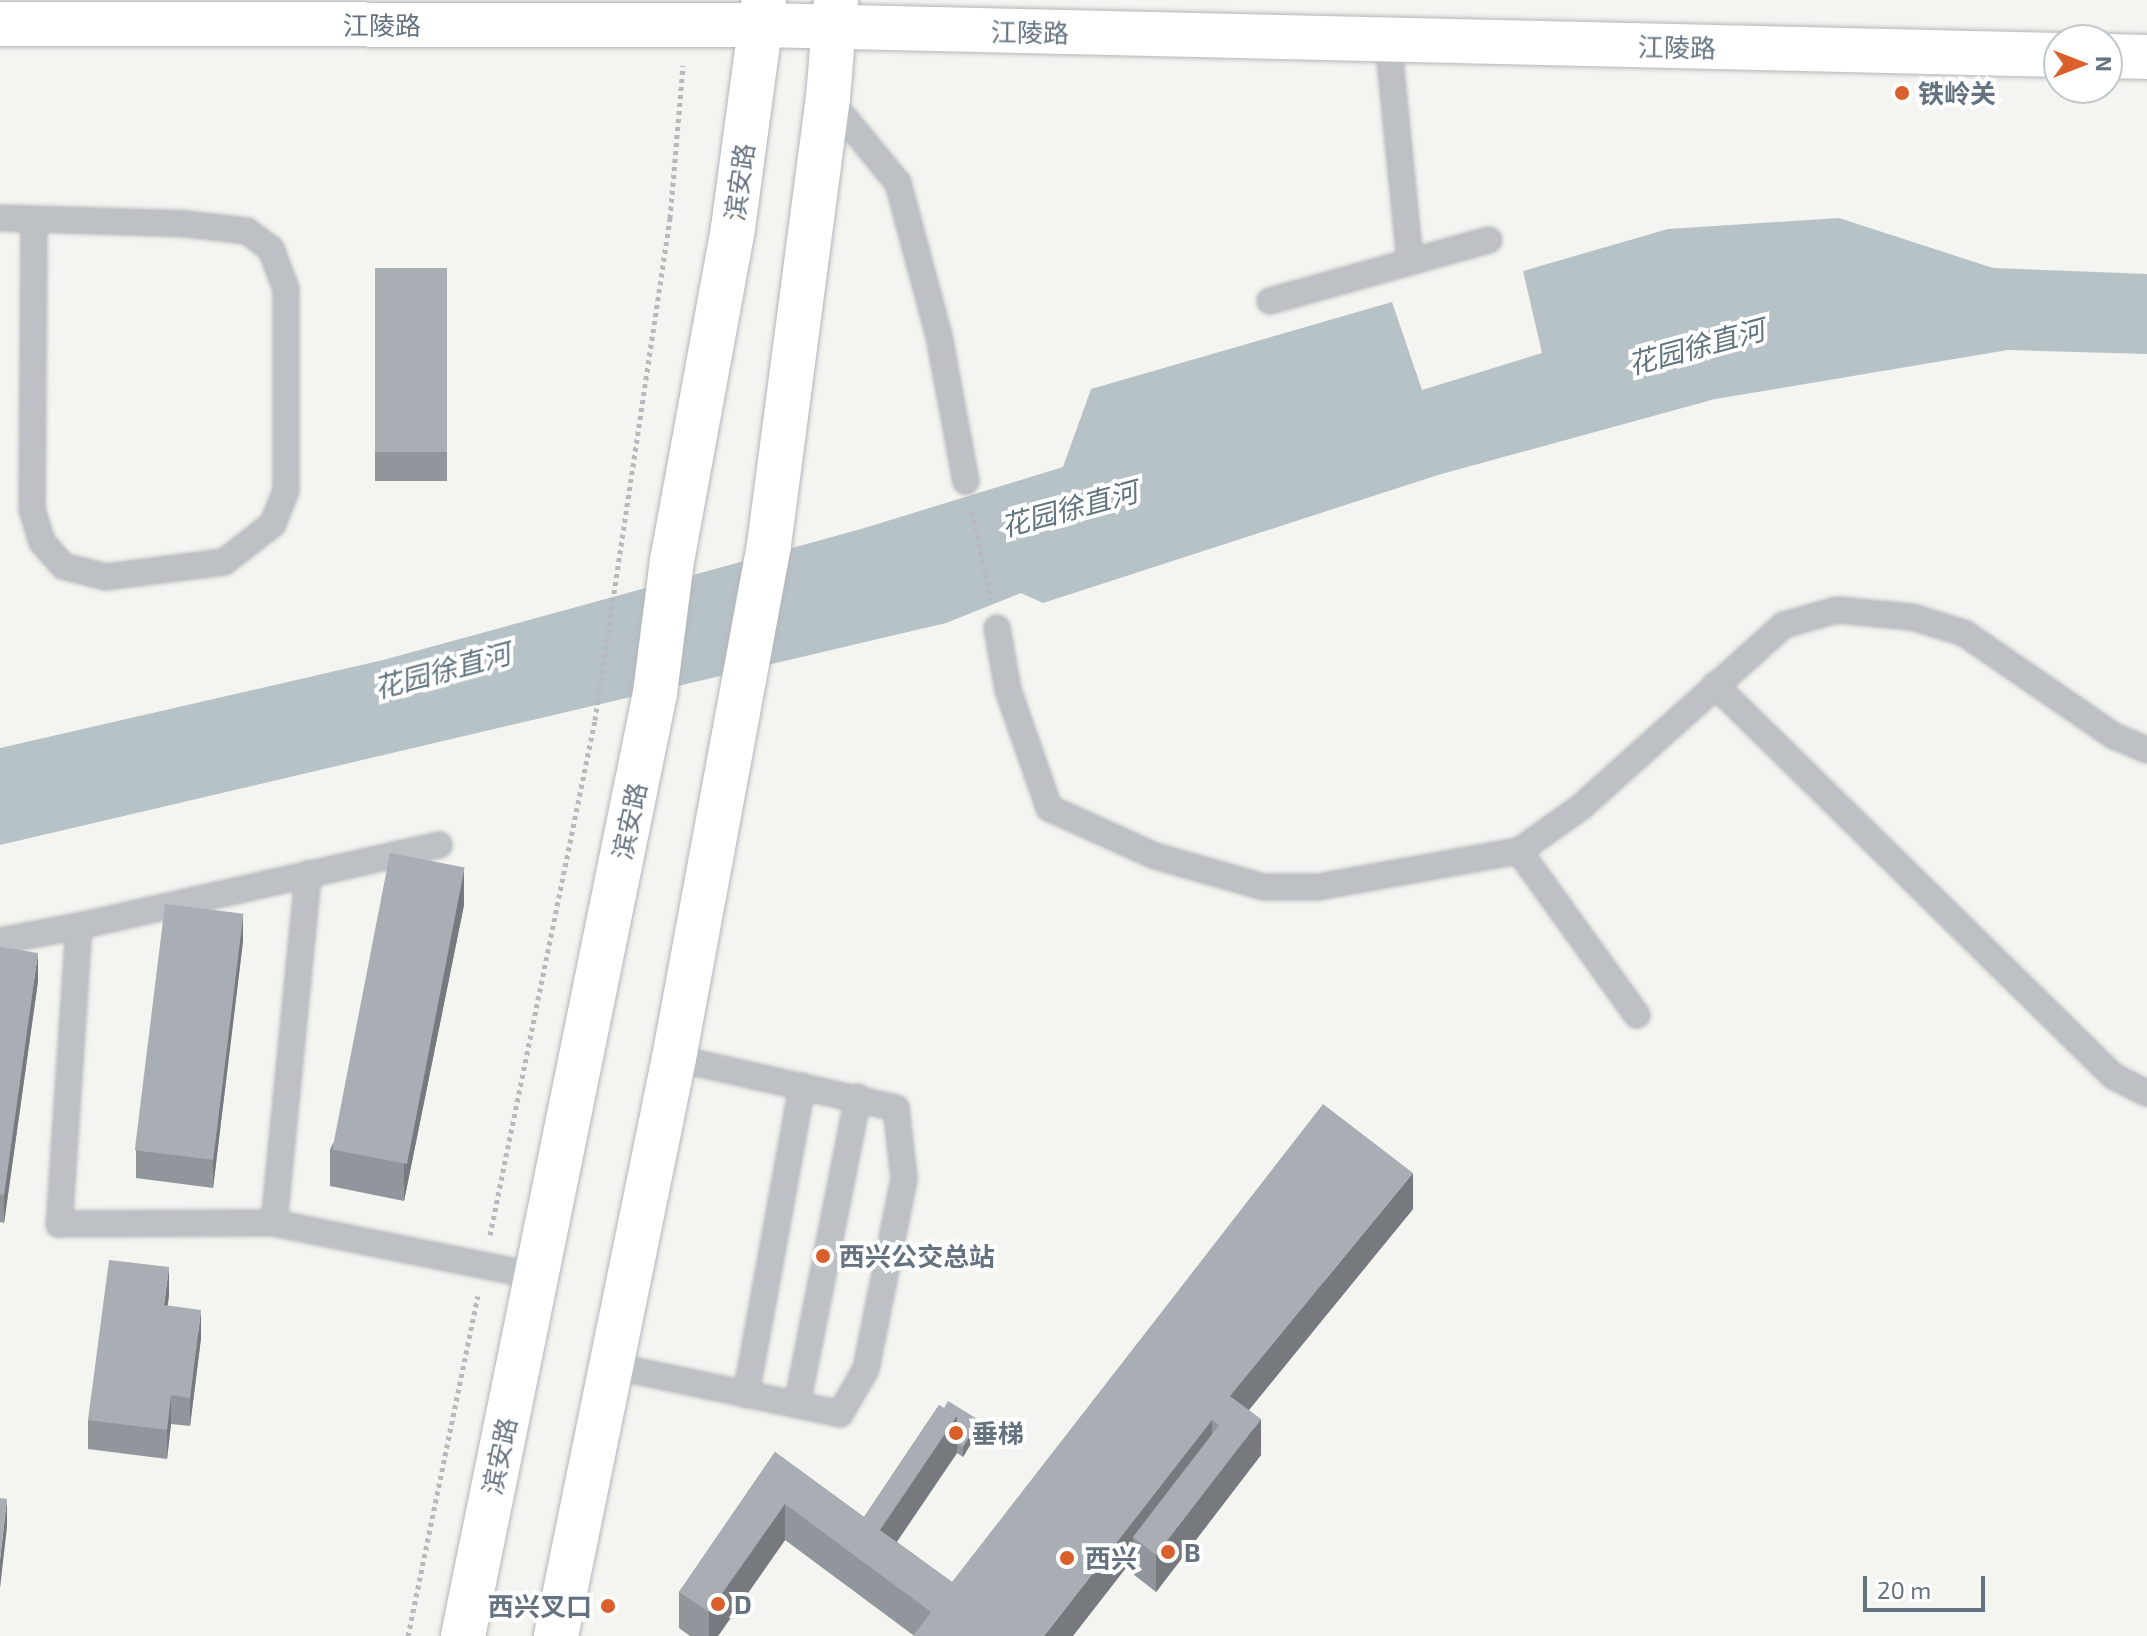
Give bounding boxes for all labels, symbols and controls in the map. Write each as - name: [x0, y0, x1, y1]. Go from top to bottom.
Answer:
- street label: 江陵路: [343, 9, 421, 41]
- street label: 江陵路: [991, 16, 1069, 48]
- north arrow: [2043, 24, 2123, 104]
- street label: 江陵路: [1638, 31, 1716, 63]
- text: N: [2092, 56, 2118, 72]
- place label: 铁岭关: [1918, 77, 1996, 109]
- marker: 铁岭关: [1893, 84, 1911, 102]
- street label: 滨安路: [718, 141, 760, 223]
- water label: 花园徐直河: [1624, 312, 1768, 380]
- water label: 花园徐直河: [997, 474, 1141, 542]
- water label: 花园徐直河: [370, 636, 514, 704]
- street label: 滨安路: [606, 780, 652, 862]
- place label: 西兴公交总站: [839, 1240, 995, 1272]
- marker: 西兴公交总站: [814, 1247, 832, 1265]
- street label: 滨安路: [476, 1415, 522, 1497]
- place label: 垂梯: [972, 1417, 1024, 1449]
- marker: 垂梯: [947, 1424, 965, 1442]
- place label: B: [1184, 1536, 1201, 1568]
- place label: 西兴: [1085, 1542, 1137, 1574]
- marker: B: [1159, 1543, 1177, 1561]
- marker: 西兴: [1056, 1547, 1078, 1569]
- scale bar: [1867, 1560, 1989, 1610]
- text: 20 m: [1877, 1575, 1931, 1604]
- place label: D: [734, 1588, 752, 1620]
- place label: 西兴叉口: [488, 1590, 592, 1622]
- marker: D: [709, 1595, 727, 1613]
- marker: 西兴叉口: [599, 1597, 617, 1615]

